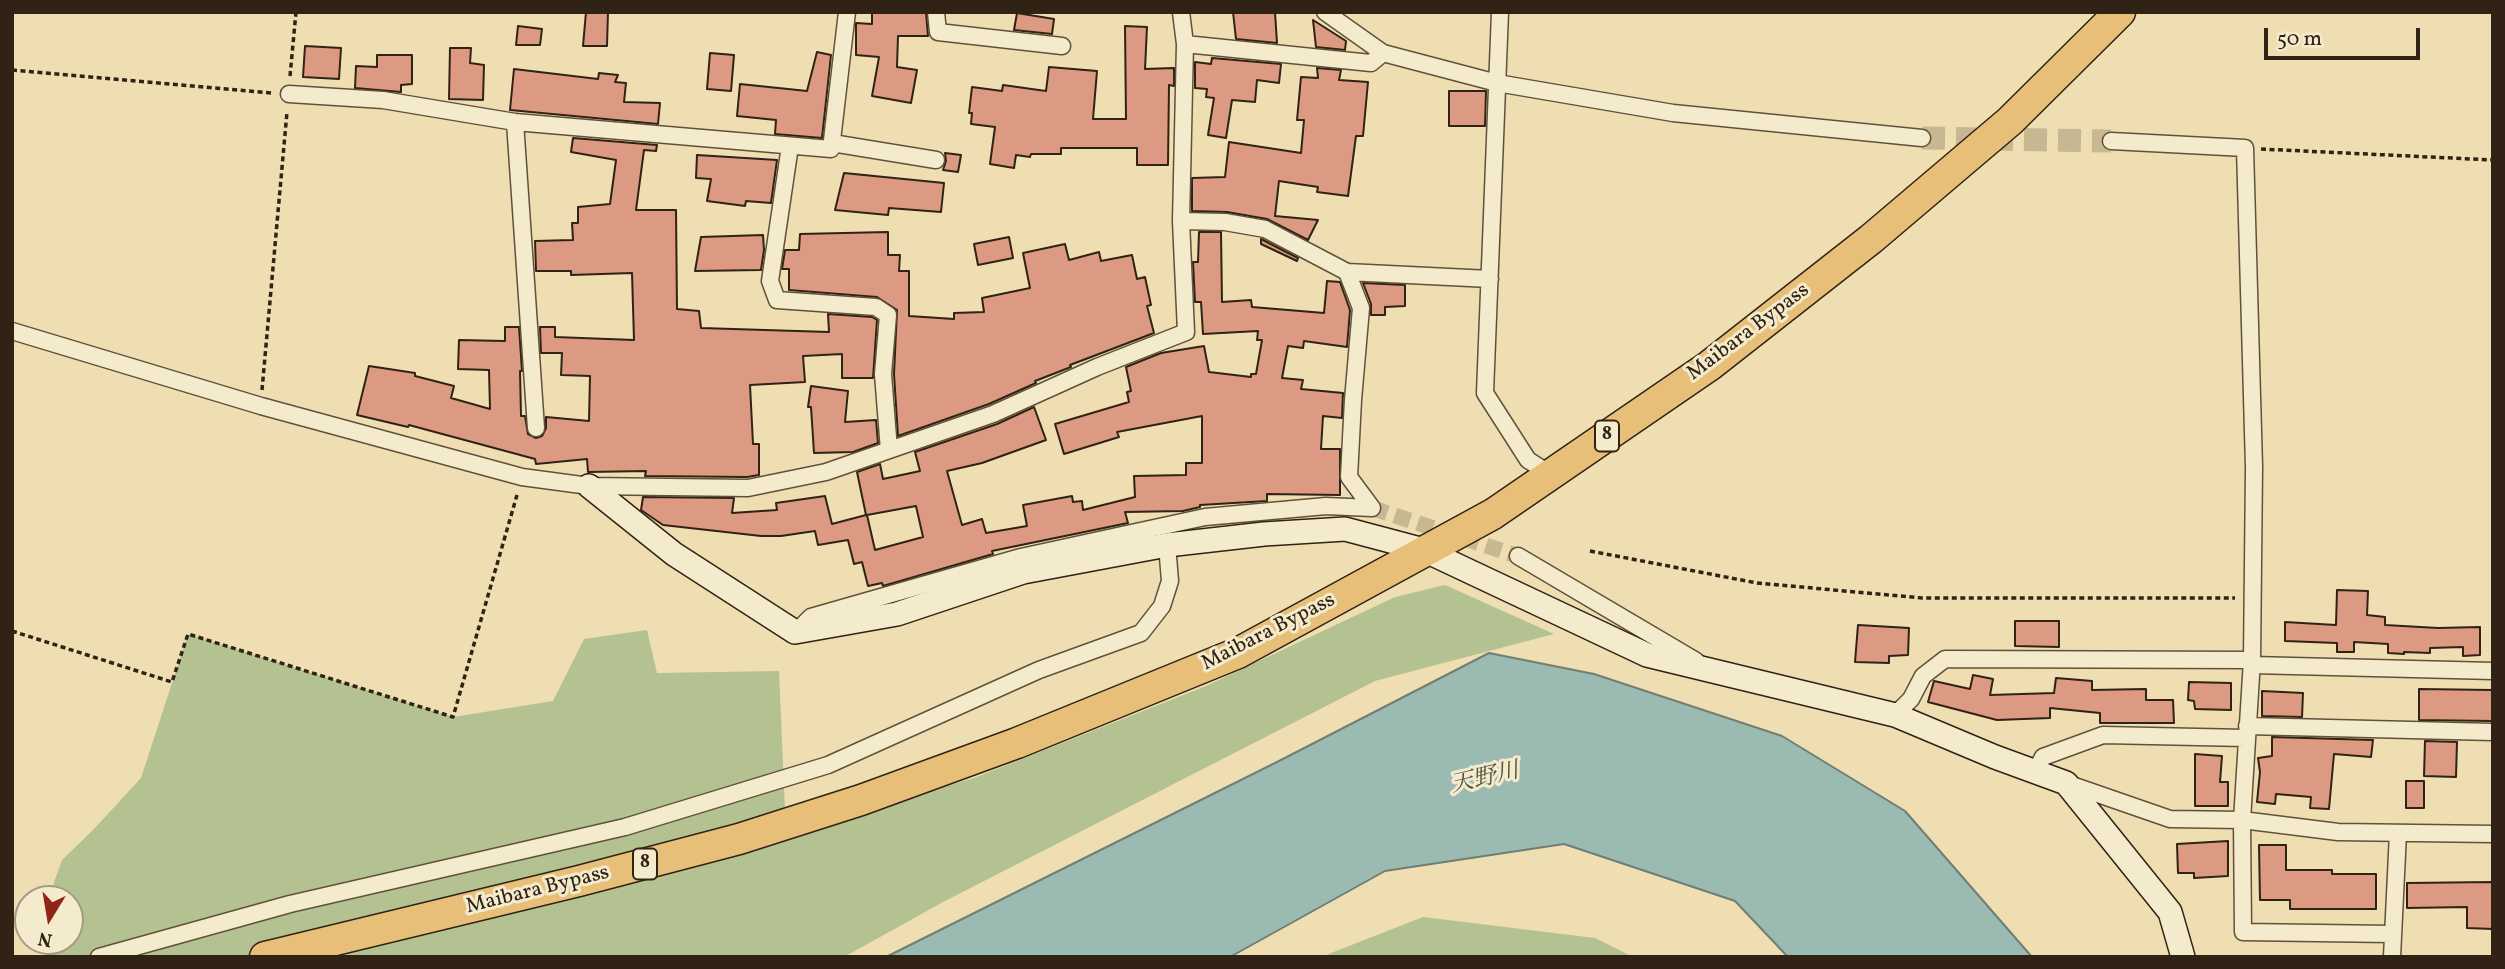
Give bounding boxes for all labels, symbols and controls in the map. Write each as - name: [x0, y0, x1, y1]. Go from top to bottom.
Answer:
- scale bar: [2267, 14, 2423, 58]
- text: 50 m: [2277, 25, 2322, 54]
- street label: Maibara Bypass: [1683, 279, 1815, 387]
- road number: 8: [1595, 420, 1619, 452]
- street label: Maibara Bypass: [1198, 588, 1340, 678]
- water label: 天野川: [1448, 759, 1522, 801]
- road number: 8: [633, 848, 657, 880]
- street label: Maibara Bypass: [464, 861, 612, 921]
- north arrow: [14, 885, 84, 955]
- text: N: [36, 925, 55, 953]

